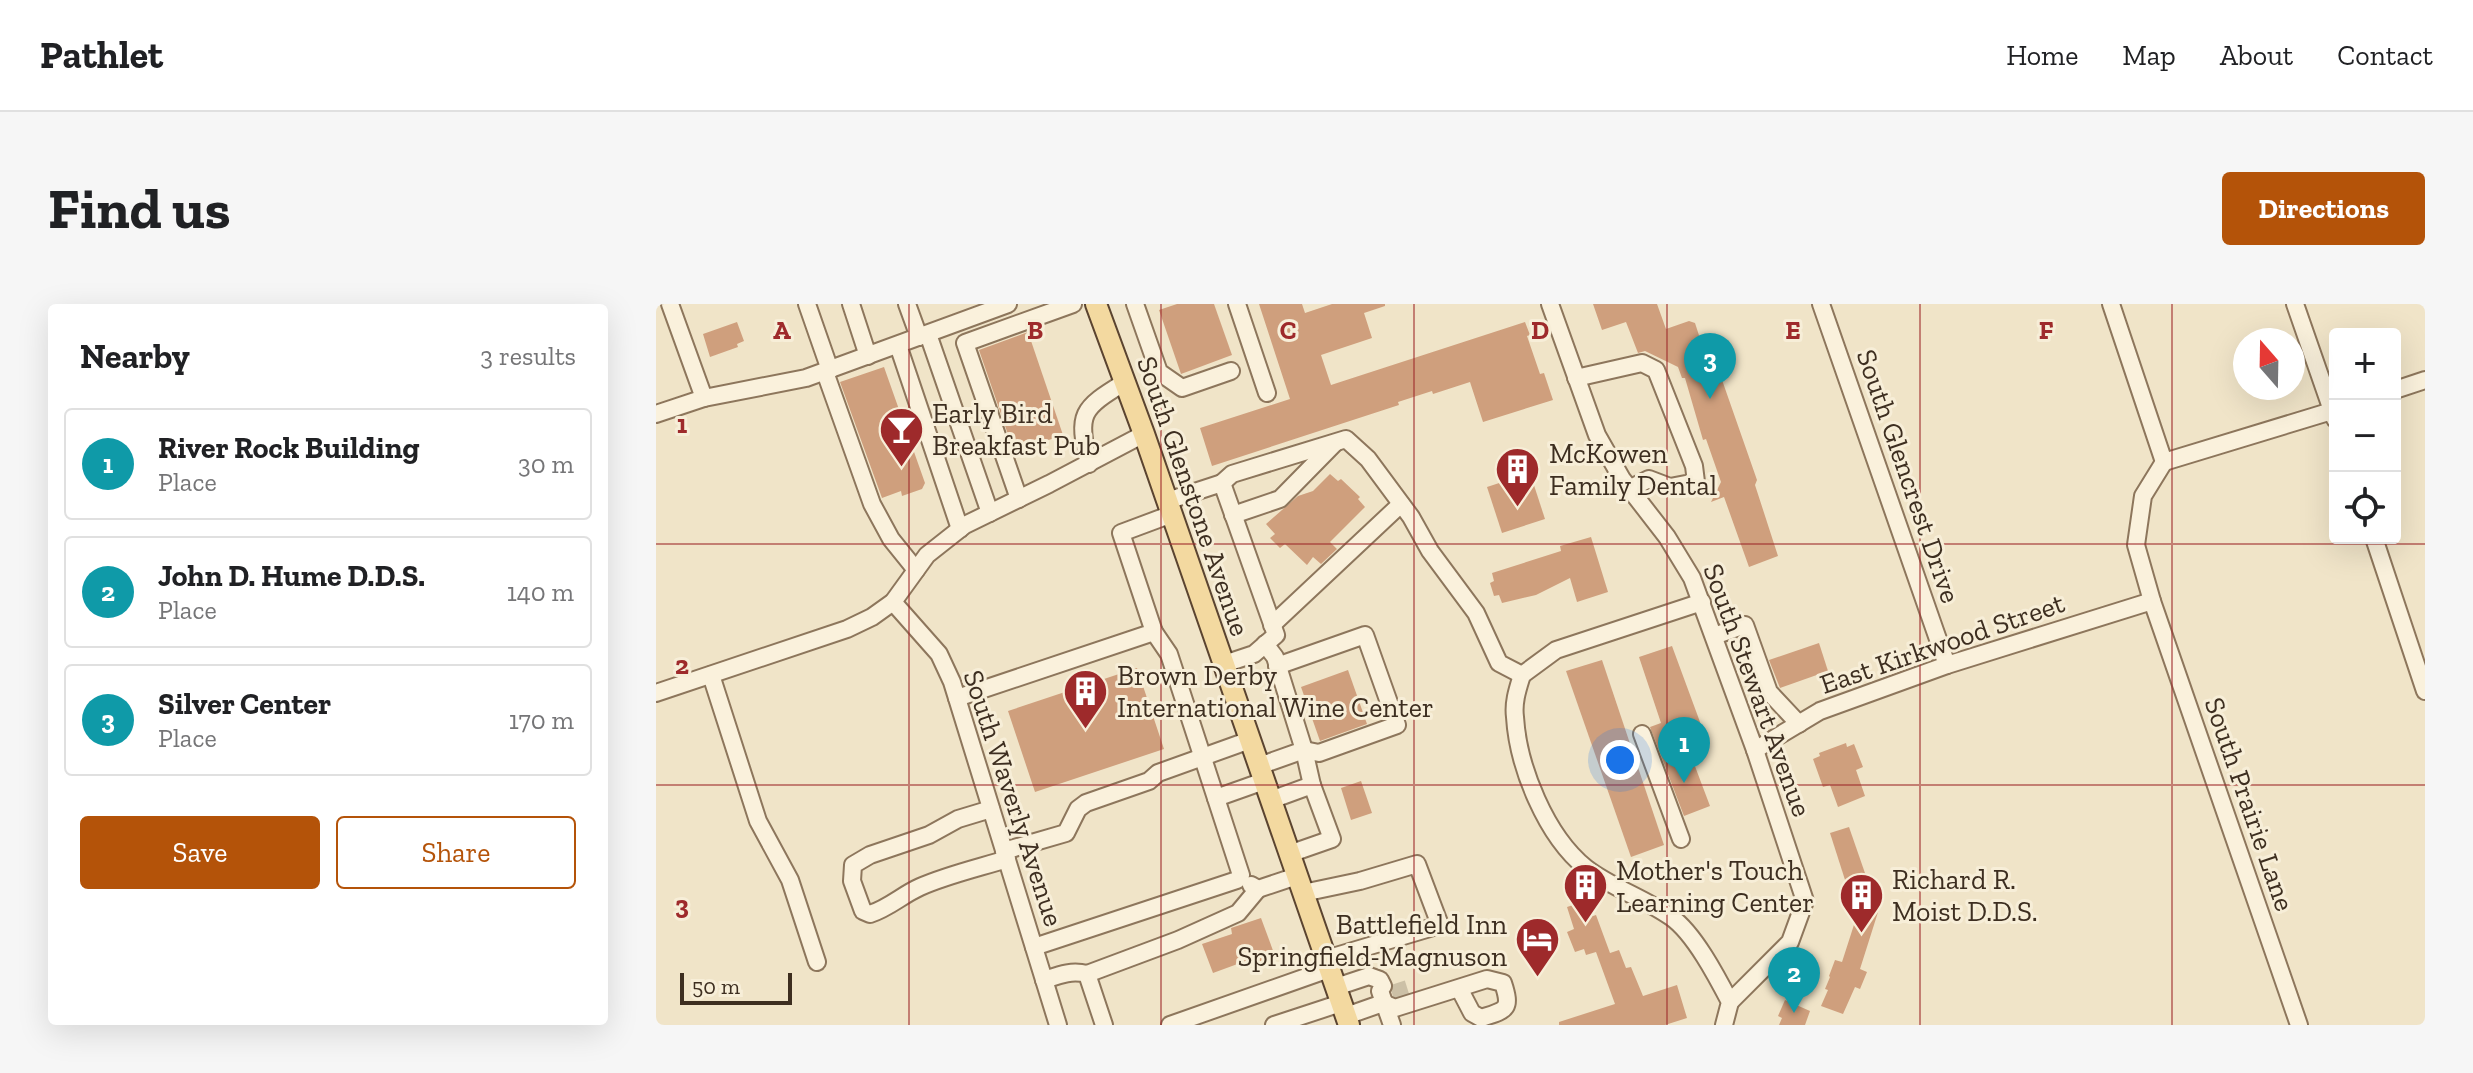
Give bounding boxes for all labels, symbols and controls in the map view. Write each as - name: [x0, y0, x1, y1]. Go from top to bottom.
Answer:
- text: Pathlet: [40, 32, 163, 78]
- text: Home: [2006, 39, 2078, 72]
- text: Map: [2122, 39, 2176, 72]
- text: About: [2220, 39, 2293, 72]
- text: Contact: [2337, 39, 2433, 72]
- button: Directions: [2222, 172, 2425, 245]
- text: Find us: [48, 175, 231, 242]
- text: A: [773, 314, 791, 346]
- text: B: [1027, 314, 1043, 346]
- text: C: [1280, 314, 1296, 346]
- text: D: [1531, 314, 1549, 346]
- text: E: [1785, 314, 1801, 346]
- text: F: [2039, 314, 2054, 346]
- north arrow: [2233, 328, 2305, 400]
- map controls: [2329, 328, 2401, 544]
- button: +: [2329, 328, 2401, 400]
- pin: 3: [1684, 333, 1736, 399]
- text: Nearby: [80, 336, 190, 377]
- text: 3 results: [480, 340, 576, 372]
- street label: South Glencrest Drive: [1850, 345, 1967, 607]
- street label: South Glenstone Avenue: [1130, 352, 1257, 640]
- place label: Early Bird Breakfast Pub: [932, 397, 1100, 462]
- button: −: [2329, 400, 2401, 472]
- bar icon: Early Bird Breakfast Pub: [877, 405, 925, 468]
- text: 1: [677, 408, 688, 440]
- text: River Rock Building: [158, 430, 419, 466]
- place label: McKowen Family Dental: [1549, 437, 1717, 502]
- building icon: McKowen Family Dental: [1494, 445, 1542, 508]
- text: 1: [103, 448, 113, 480]
- text: 30 m: [518, 448, 574, 480]
- text: Place: [158, 466, 217, 498]
- button: locate: [2329, 472, 2401, 544]
- text: John D. Hume D.D.S.: [158, 558, 425, 594]
- street label: South Stewart Avenue: [1696, 559, 1819, 821]
- text: 2: [101, 576, 115, 608]
- text: 140 m: [507, 576, 574, 608]
- street label: East Kirkwood Street: [1816, 586, 2069, 701]
- text: Place: [158, 594, 217, 626]
- text: 2: [675, 649, 689, 681]
- place label: Brown Derby International Wine Center: [1117, 659, 1434, 724]
- street label: South Waverly Avenue: [956, 666, 1071, 930]
- building icon: Brown Derby International Wine Center: [1062, 667, 1110, 730]
- text: Silver Center: [158, 686, 331, 722]
- street label: South Prairie Lane: [2198, 693, 2302, 915]
- text: 3: [101, 704, 115, 736]
- text: 170 m: [509, 704, 574, 736]
- pin: 1: [1658, 717, 1710, 783]
- text: Place: [158, 722, 217, 754]
- your location: [1600, 740, 1640, 780]
- button: Save: [80, 816, 320, 889]
- button: Share: [336, 816, 576, 889]
- place label: Mother's Touch Learning Center: [1616, 854, 1814, 919]
- building icon: Mother's Touch Learning Center: [1561, 862, 1609, 925]
- place label: Richard R. Moist D.D.S.: [1892, 863, 2038, 928]
- building icon: Richard R. Moist D.D.S.: [1837, 871, 1885, 934]
- text: 3: [675, 889, 689, 921]
- place label: Battlefield Inn Springfield-Magnuson: [1237, 908, 1507, 973]
- hotel icon: Battlefield Inn Springfield-Magnuson: [1514, 916, 1562, 979]
- pin: 2: [1768, 947, 1820, 1013]
- scale bar: [680, 969, 792, 1005]
- text: 50 m: [692, 973, 740, 1000]

